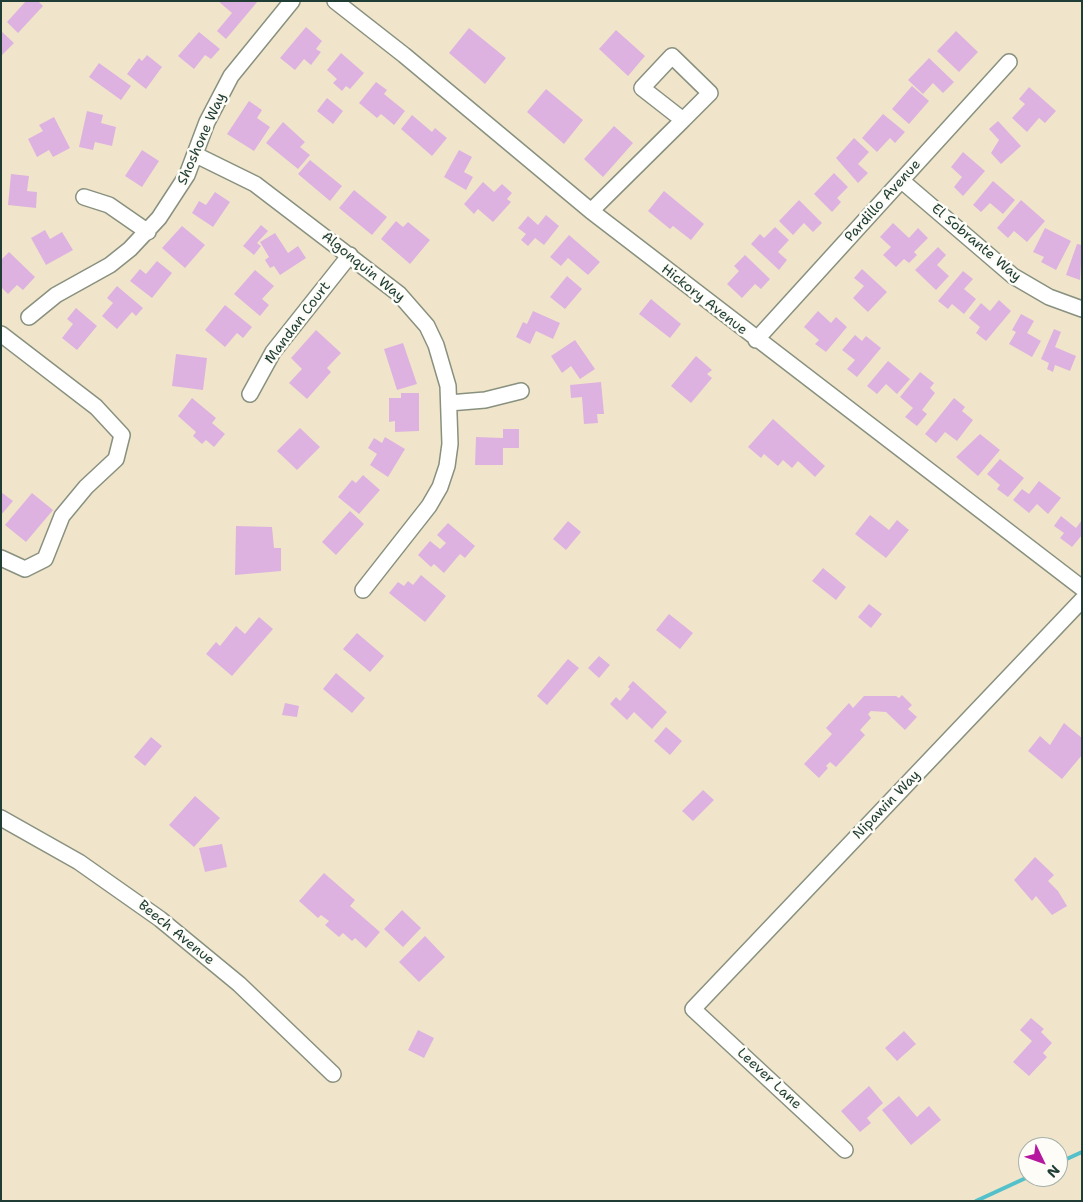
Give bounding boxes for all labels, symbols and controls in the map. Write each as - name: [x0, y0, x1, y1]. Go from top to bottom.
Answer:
- street label: Shoshone Way: [174, 90, 230, 188]
- street label: Pardillo Avenue: [841, 156, 925, 246]
- street label: El Sobrante Way: [928, 200, 1024, 286]
- street label: Algonquin Way: [318, 228, 408, 306]
- street label: Hickory Avenue: [658, 261, 750, 339]
- street label: Mandan Court: [262, 279, 334, 367]
- street label: Nipawin Way: [850, 767, 924, 843]
- street label: Beech Avenue: [134, 897, 218, 969]
- street label: Leever Lane: [733, 1045, 805, 1113]
- north arrow: [1018, 1137, 1068, 1187]
- text: N: [1043, 1161, 1064, 1182]

